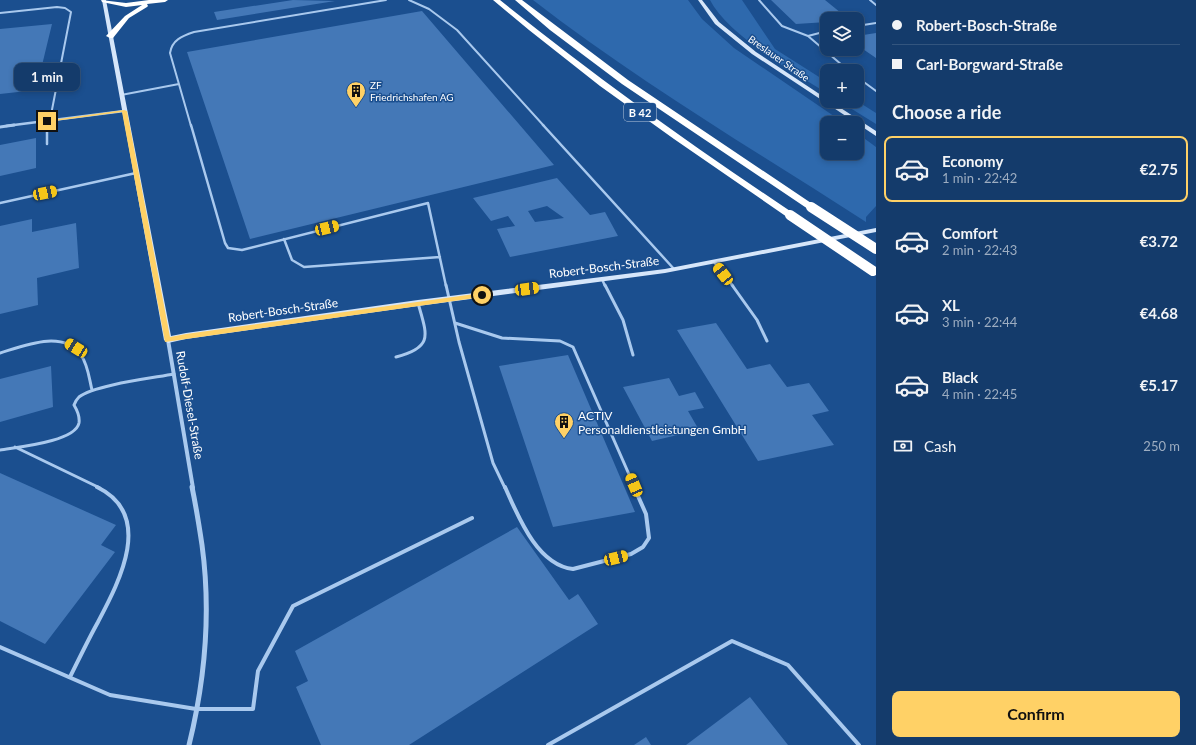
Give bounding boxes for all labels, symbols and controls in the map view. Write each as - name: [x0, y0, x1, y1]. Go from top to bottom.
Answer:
- map controls: [820, 12, 864, 160]
- button: layers: [820, 12, 864, 56]
- text: Robert-Bosch-Straße: [916, 16, 1057, 34]
- street label: Breslauer Straße: [746, 32, 812, 84]
- text: Carl-Borgward-Straße: [916, 55, 1063, 73]
- callout: 1 min: [14, 63, 80, 91]
- button: +: [820, 64, 864, 108]
- text: 1 min: [31, 69, 63, 85]
- place label: ZF Friedrichshafen AG: [370, 79, 454, 103]
- building icon: ZF Friedrichshafen AG: [345, 80, 367, 108]
- text: Choose a ride: [892, 101, 1001, 123]
- road number: B 42: [624, 103, 656, 121]
- route end: [38, 112, 56, 130]
- button: −: [820, 116, 864, 160]
- icon: car: [894, 151, 930, 187]
- text: Economy: [942, 152, 1003, 170]
- text: €2.75: [1140, 160, 1178, 178]
- text: 1 min · 22:42: [942, 170, 1017, 186]
- car: [32, 185, 58, 201]
- car: [314, 219, 340, 237]
- icon: car: [894, 223, 930, 259]
- text: Comfort: [942, 224, 998, 242]
- text: €3.72: [1140, 232, 1178, 250]
- text: 2 min · 22:43: [942, 242, 1017, 258]
- street label: Robert-Bosch-Straße: [548, 253, 660, 281]
- car: [711, 261, 735, 287]
- car: [514, 281, 540, 297]
- route start: [473, 286, 491, 304]
- street label: Robert-Bosch-Straße: [227, 295, 339, 325]
- icon: car: [894, 295, 930, 331]
- text: XL: [942, 296, 960, 314]
- text: €4.68: [1140, 304, 1178, 322]
- text: 3 min · 22:44: [942, 314, 1017, 330]
- car: [63, 337, 89, 359]
- street label: Rudolf-Diesel-Straße: [173, 350, 207, 460]
- icon: car: [894, 367, 930, 403]
- text: Black: [942, 368, 978, 386]
- text: €5.17: [1140, 376, 1178, 394]
- text: 4 min · 22:45: [942, 386, 1017, 402]
- place label: ACTIV Personaldienstleistungen GmbH: [578, 408, 747, 437]
- building icon: ACTIV Personaldienstleistungen GmbH: [553, 411, 575, 439]
- icon: cash: [892, 435, 914, 457]
- text: Cash: [924, 437, 956, 455]
- text: 250 m: [1143, 438, 1180, 454]
- car: [624, 472, 644, 498]
- car: [603, 549, 629, 567]
- button: Confirm: [892, 691, 1180, 737]

